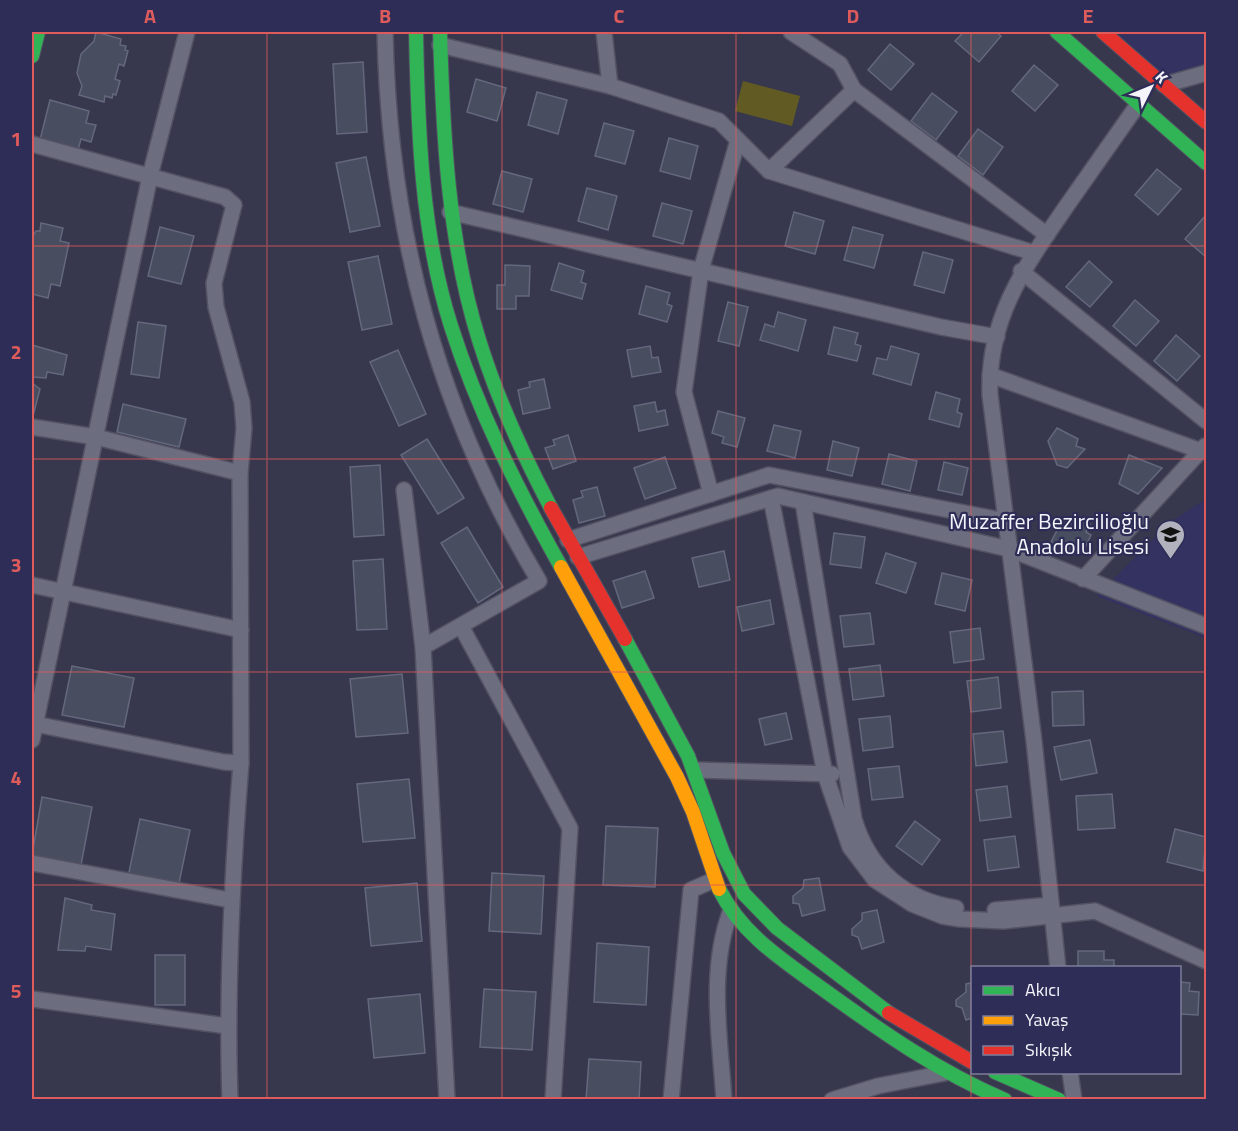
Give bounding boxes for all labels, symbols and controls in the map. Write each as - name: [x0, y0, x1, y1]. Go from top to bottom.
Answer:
- text: A: [144, 0, 156, 31]
- text: B: [379, 0, 391, 31]
- text: C: [614, 0, 625, 31]
- text: D: [847, 0, 859, 31]
- text: E: [1082, 0, 1094, 31]
- north arrow: [1121, 57, 1181, 117]
- text: K: [1150, 65, 1174, 89]
- text: 1: [10, 123, 22, 154]
- text: 2: [10, 336, 22, 367]
- place label: Muzaffer Bezircilioğlu Anadolu Lisesi: [949, 504, 1149, 563]
- school or university icon: Muzaffer Bezircilioğlu Anadolu Lisesi: [1154, 518, 1186, 560]
- text: 3: [10, 549, 22, 580]
- text: 4: [10, 762, 22, 793]
- legend: [971, 966, 1181, 1074]
- text: 5: [10, 975, 22, 1006]
- text: Akıcı: [1025, 976, 1060, 1003]
- text: Yavaş: [1025, 1006, 1068, 1033]
- text: Sıkışık: [1025, 1036, 1073, 1063]

